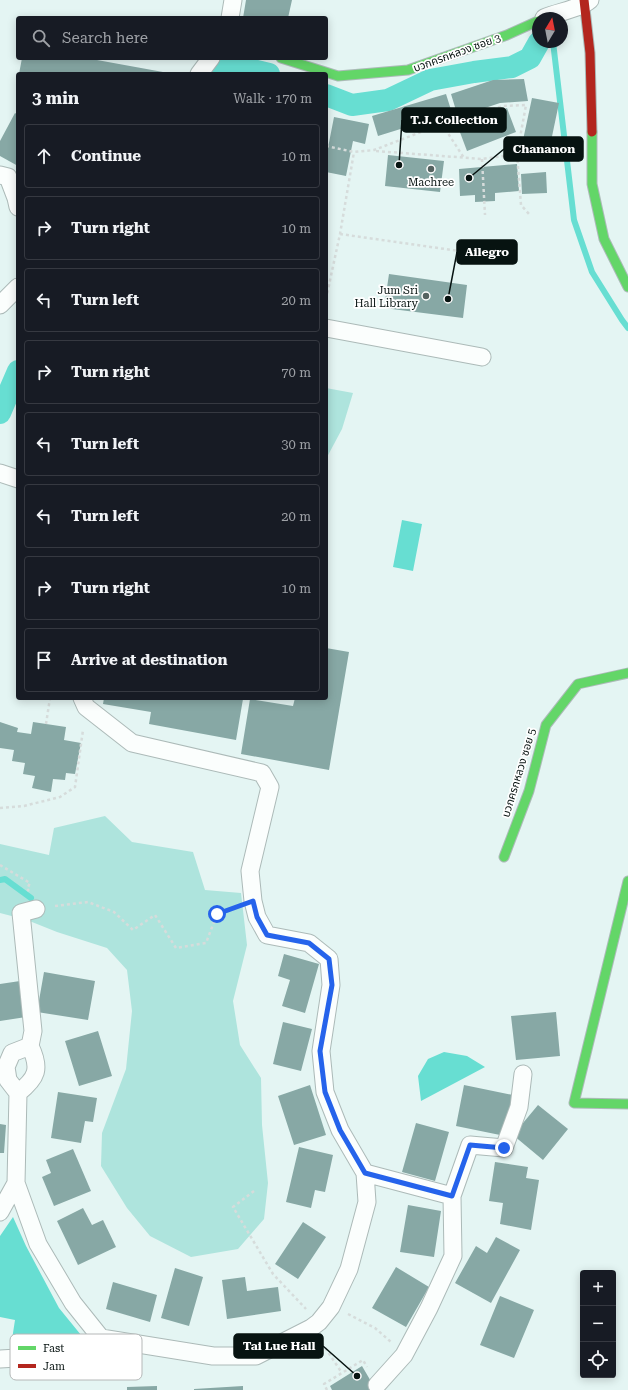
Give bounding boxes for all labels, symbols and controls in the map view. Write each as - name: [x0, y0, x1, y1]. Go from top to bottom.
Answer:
- north arrow: [532, 12, 568, 48]
- search box: [16, 16, 328, 60]
- icon: search: [30, 27, 52, 49]
- text: Search here: [62, 29, 148, 47]
- street label: บวกครกหลวง ซอย 3: [411, 31, 503, 75]
- text: 3 min: [32, 88, 79, 108]
- text: Walk · 170 m: [233, 91, 312, 106]
- callout: T.J. Collection: [402, 108, 506, 132]
- text: T.J. Collection: [410, 113, 498, 127]
- callout: Chananon: [504, 137, 583, 161]
- text: Chananon: [513, 142, 575, 156]
- icon: ahead: [33, 145, 55, 167]
- text: Continue: [71, 147, 141, 165]
- text: 10 m: [281, 149, 311, 164]
- marker: Machree: [426, 164, 436, 174]
- place label: Machree: [408, 176, 454, 189]
- icon: right: [33, 217, 55, 239]
- text: Turn right: [71, 219, 150, 237]
- text: 10 m: [281, 221, 311, 236]
- callout: Ailegro: [457, 240, 517, 264]
- text: Ailegro: [465, 245, 509, 259]
- place label: Jum Sri Hall Library: [354, 284, 418, 310]
- icon: left: [33, 289, 55, 311]
- text: Turn left: [71, 291, 139, 309]
- marker: Jum Sri Hall Library: [421, 291, 431, 301]
- text: 20 m: [281, 293, 311, 308]
- icon: right: [33, 361, 55, 383]
- text: Turn right: [71, 363, 150, 381]
- text: 70 m: [281, 365, 311, 380]
- icon: left: [33, 433, 55, 455]
- text: Turn left: [71, 435, 139, 453]
- text: 30 m: [281, 437, 311, 452]
- icon: left: [33, 505, 55, 527]
- text: Turn left: [71, 507, 139, 525]
- text: 20 m: [281, 509, 311, 524]
- icon: right: [33, 577, 55, 599]
- text: Turn right: [71, 579, 150, 597]
- text: 10 m: [281, 581, 311, 596]
- icon: arrive: [33, 649, 55, 671]
- text: Arrive at destination: [71, 651, 227, 669]
- street label: บวกครกหลวง ซอย 5: [499, 727, 539, 819]
- route start: [208, 905, 226, 923]
- route end: [495, 1139, 513, 1157]
- map controls: [580, 1270, 616, 1378]
- button: +: [580, 1270, 616, 1306]
- button: −: [580, 1306, 616, 1342]
- legend: [10, 1334, 142, 1380]
- callout: Tai Lue Hall: [234, 1334, 323, 1358]
- text: Tai Lue Hall: [243, 1339, 315, 1353]
- text: Fast: [43, 1342, 64, 1355]
- button: locate: [580, 1342, 616, 1378]
- text: Jam: [43, 1360, 65, 1373]

